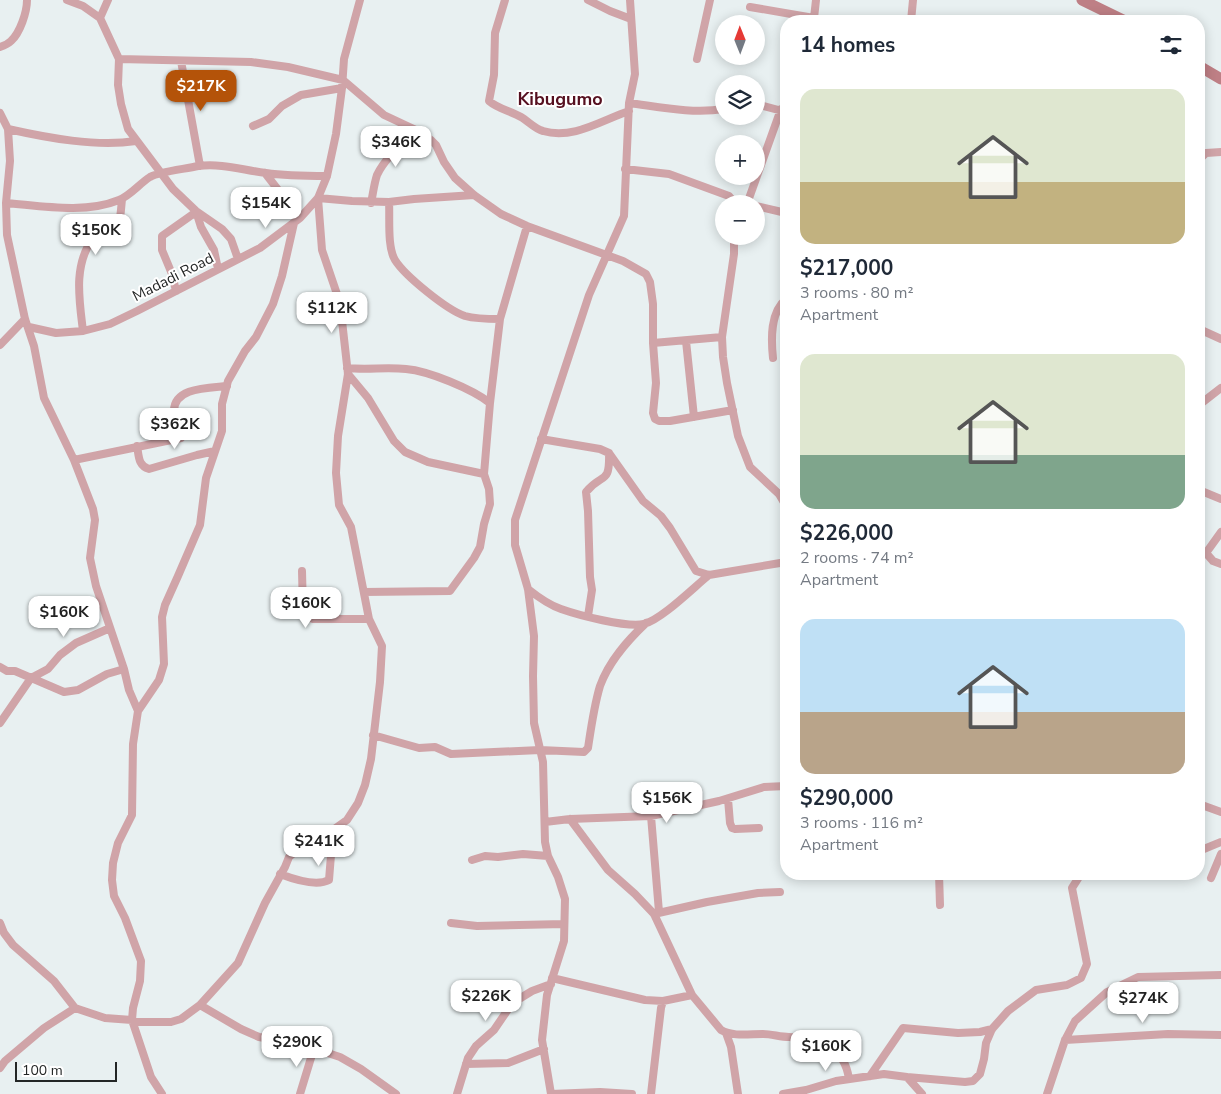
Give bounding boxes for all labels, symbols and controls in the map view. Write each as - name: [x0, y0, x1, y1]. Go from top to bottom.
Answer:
- north arrow: [715, 15, 765, 65]
- map controls: [715, 15, 765, 245]
- text: 14 homes: [800, 31, 895, 59]
- icon: filters: [1157, 31, 1185, 59]
- pin: $217K: [166, 70, 236, 112]
- text: $217K: [176, 75, 226, 97]
- button: layers: [715, 75, 765, 125]
- district label: Kibugumo: [517, 87, 603, 111]
- icon: home: [948, 122, 1038, 212]
- pin: $346K: [361, 126, 431, 168]
- text: $346K: [371, 131, 421, 153]
- button: +: [715, 135, 765, 185]
- pin: $154K: [231, 186, 301, 229]
- text: $154K: [241, 192, 291, 214]
- button: −: [715, 195, 765, 245]
- pin: $150K: [61, 214, 131, 256]
- text: $150K: [71, 219, 121, 241]
- street label: Madadi Road: [129, 248, 217, 306]
- text: $217,000: [800, 254, 893, 282]
- text: 3 rooms · 80 m²: [800, 282, 913, 304]
- pin: $112K: [297, 292, 367, 334]
- text: $112K: [307, 297, 357, 319]
- text: Apartment: [800, 304, 878, 326]
- icon: home: [948, 387, 1038, 477]
- pin: $362K: [140, 408, 210, 450]
- text: $362K: [150, 413, 200, 435]
- text: $226,000: [800, 519, 893, 547]
- text: 2 rooms · 74 m²: [800, 547, 913, 569]
- text: Apartment: [800, 569, 878, 591]
- pin: $160K: [271, 586, 341, 629]
- text: $160K: [281, 592, 331, 614]
- pin: $160K: [29, 596, 99, 638]
- text: $160K: [39, 601, 89, 623]
- icon: home: [948, 652, 1038, 742]
- pin: $156K: [632, 782, 702, 824]
- text: $290,000: [800, 784, 893, 812]
- text: $156K: [642, 787, 692, 809]
- text: 3 rooms · 116 m²: [800, 812, 923, 834]
- pin: $241K: [284, 824, 354, 867]
- text: $241K: [294, 830, 344, 852]
- text: Apartment: [800, 834, 878, 856]
- pin: $226K: [451, 980, 521, 1022]
- pin: $274K: [1108, 982, 1178, 1024]
- text: $226K: [461, 985, 511, 1007]
- text: $274K: [1118, 987, 1168, 1009]
- pin: $290K: [262, 1026, 332, 1068]
- pin: $160K: [791, 1030, 861, 1072]
- text: $290K: [272, 1031, 322, 1053]
- text: $160K: [801, 1035, 851, 1057]
- scale bar: [15, 1059, 118, 1082]
- text: 100 m: [22, 1061, 63, 1080]

